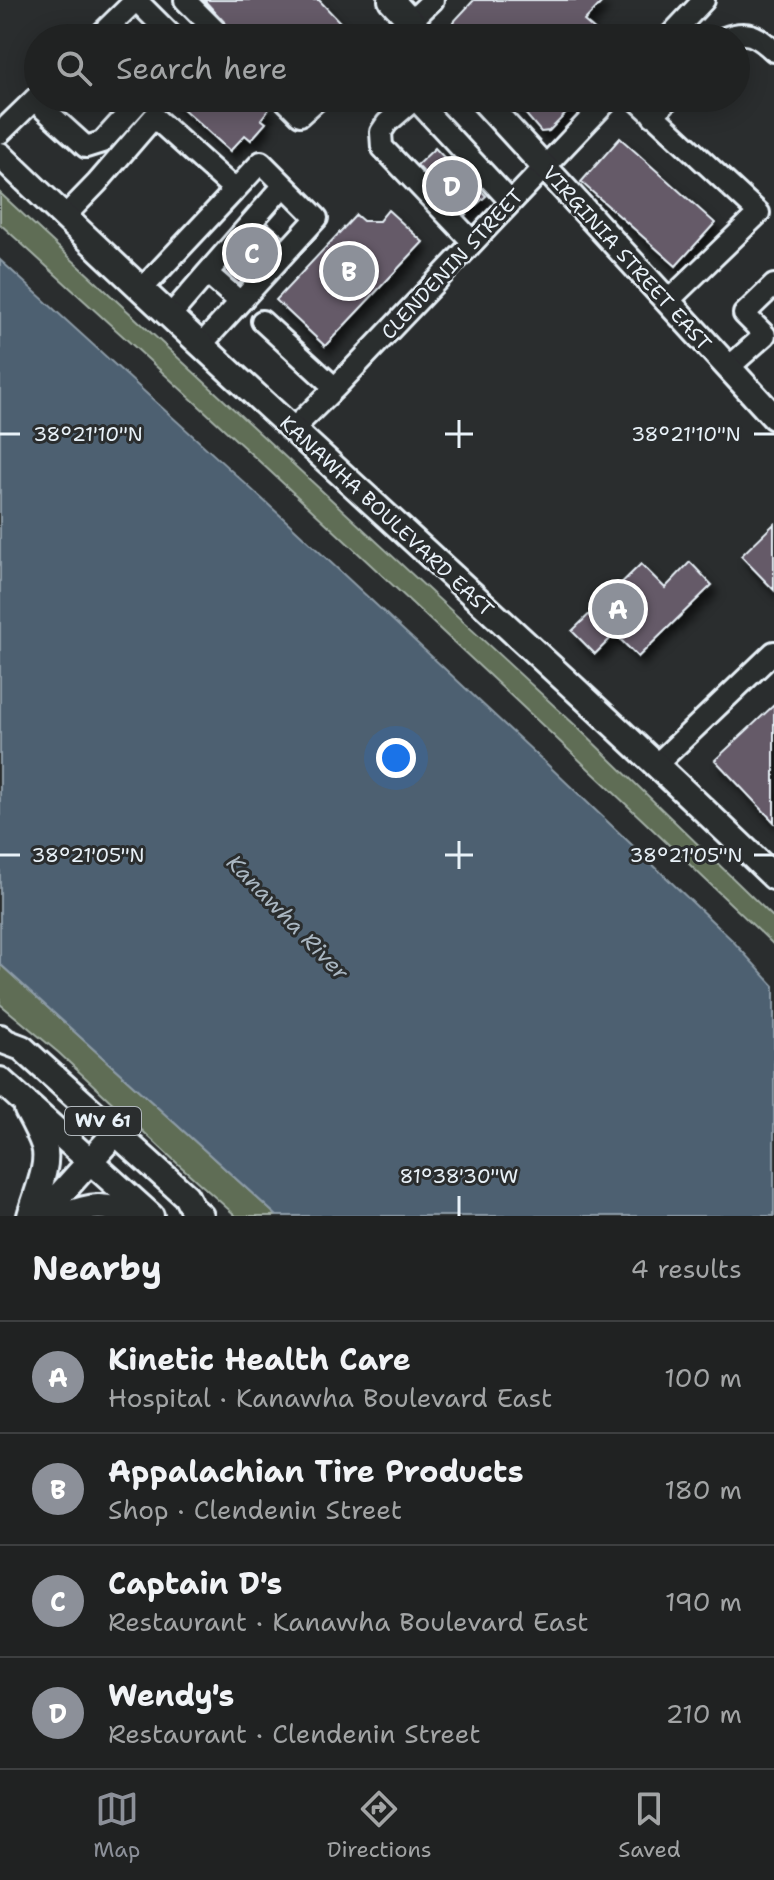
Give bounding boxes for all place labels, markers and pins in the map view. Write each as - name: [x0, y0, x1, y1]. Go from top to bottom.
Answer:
- pin: D: [426, 156, 478, 216]
- pin: C: [226, 223, 278, 283]
- pin: B: [323, 241, 375, 301]
- pin: A: [592, 579, 644, 639]

